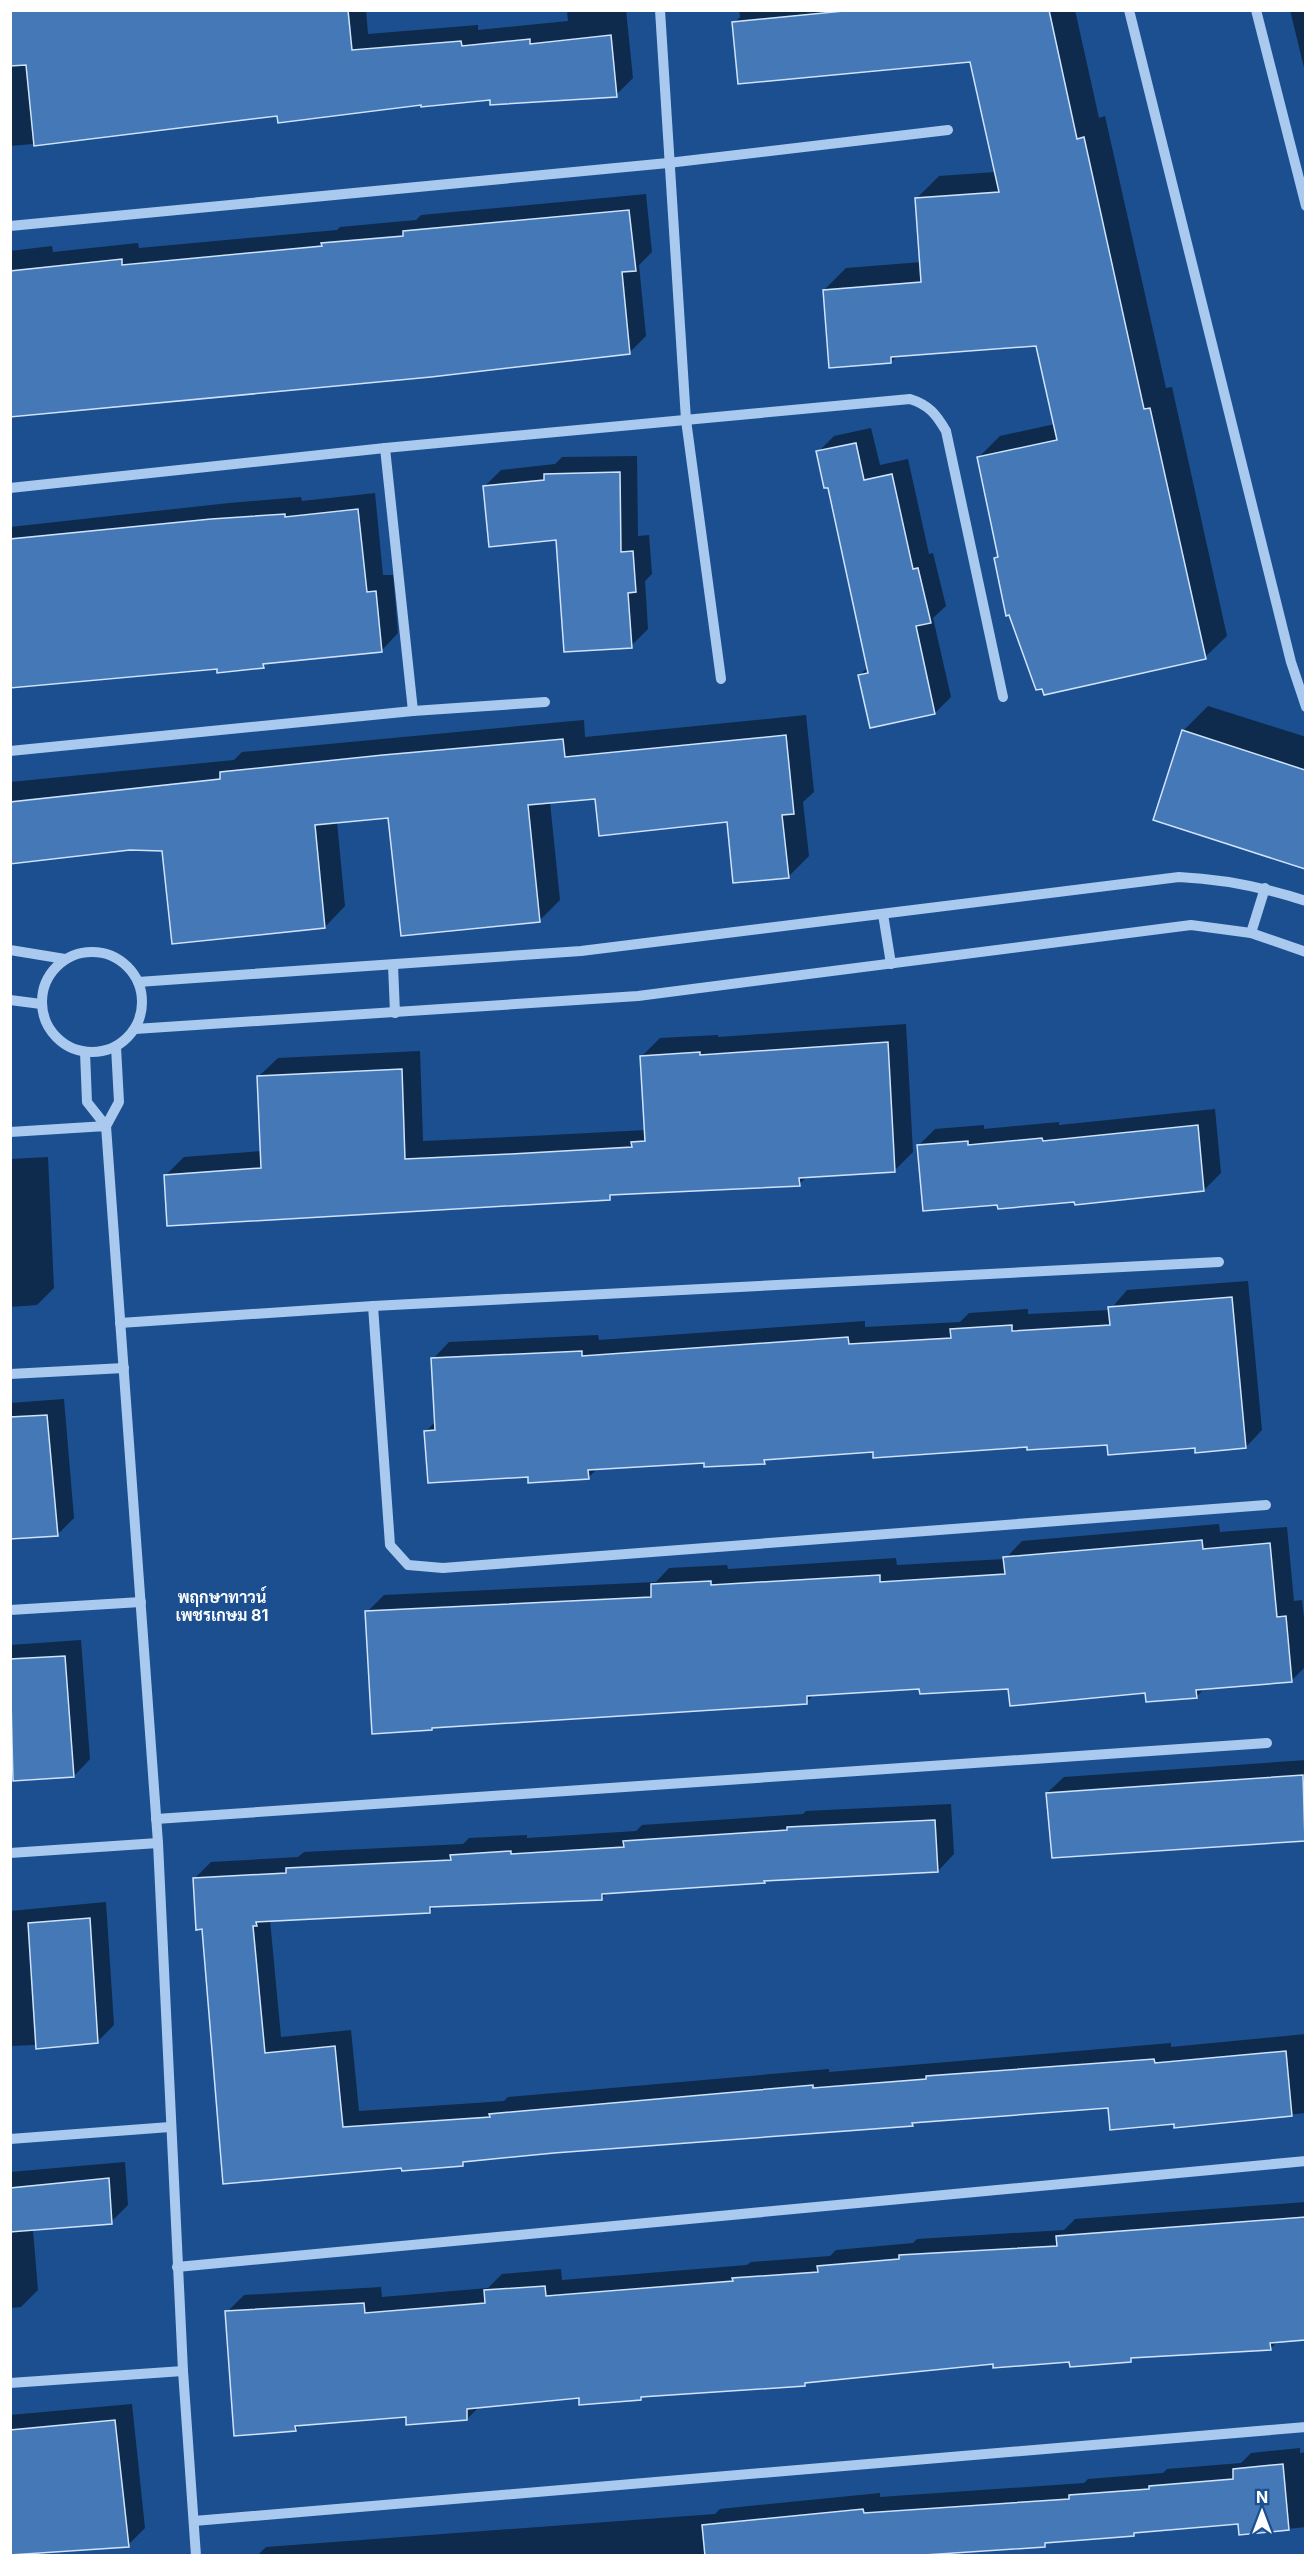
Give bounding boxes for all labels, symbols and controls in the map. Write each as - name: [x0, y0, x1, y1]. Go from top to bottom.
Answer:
- district label: พฤกษาทาวน์ เพชรเกษม 81: [176, 1586, 268, 1625]
- north arrow: [1232, 2482, 1292, 2542]
- text: N: [1256, 2487, 1268, 2507]

